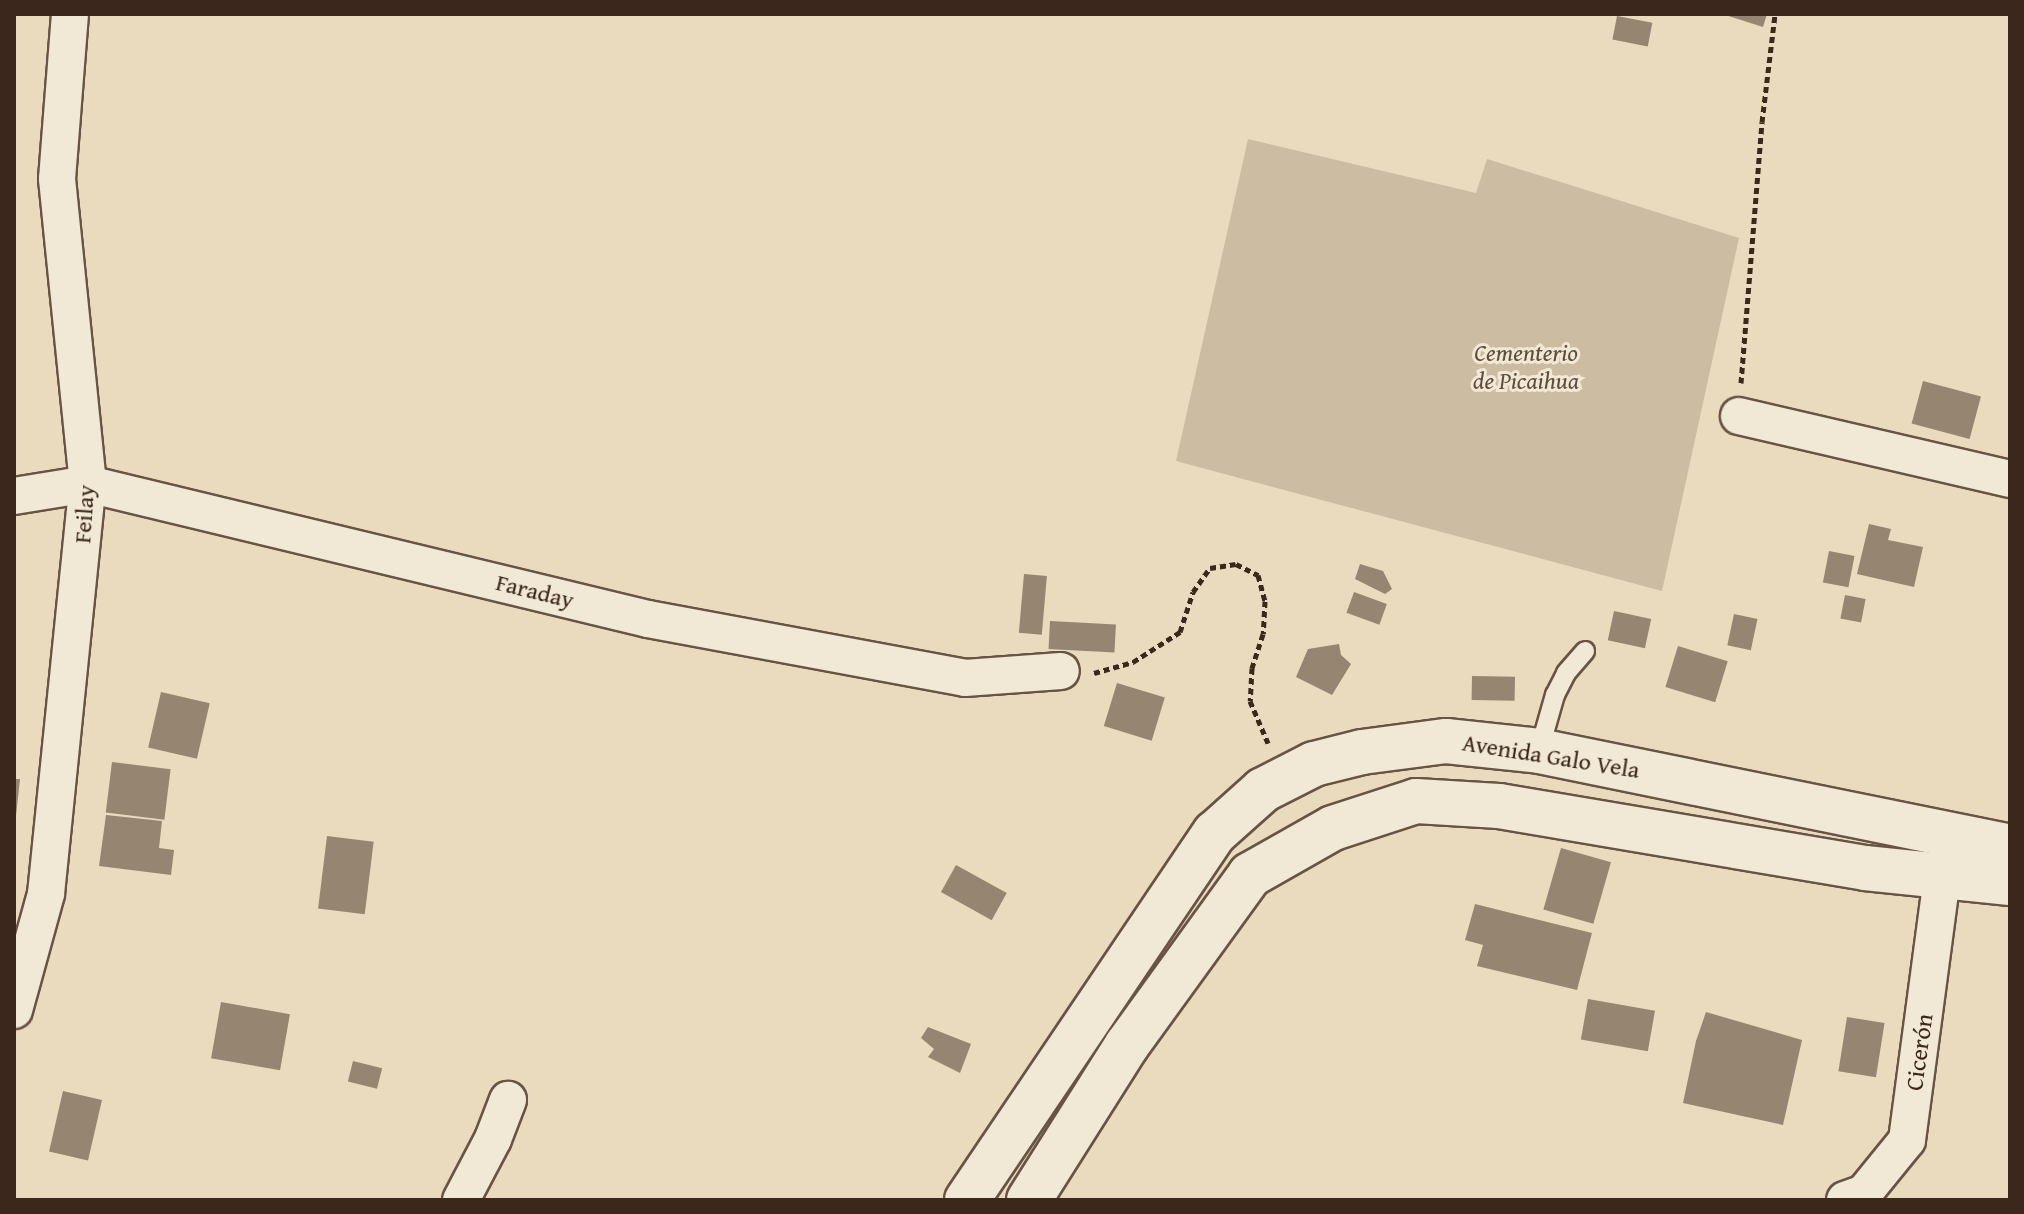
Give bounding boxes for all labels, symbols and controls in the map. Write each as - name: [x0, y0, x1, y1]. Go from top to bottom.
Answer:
- park label: Cementerio de Picaihua: [1473, 339, 1579, 395]
- street label: Feilay: [68, 484, 100, 544]
- street label: Faraday: [493, 567, 577, 615]
- street label: Avenida Galo Vela: [1460, 728, 1642, 784]
- street label: Cicerón: [1899, 1012, 1939, 1092]

